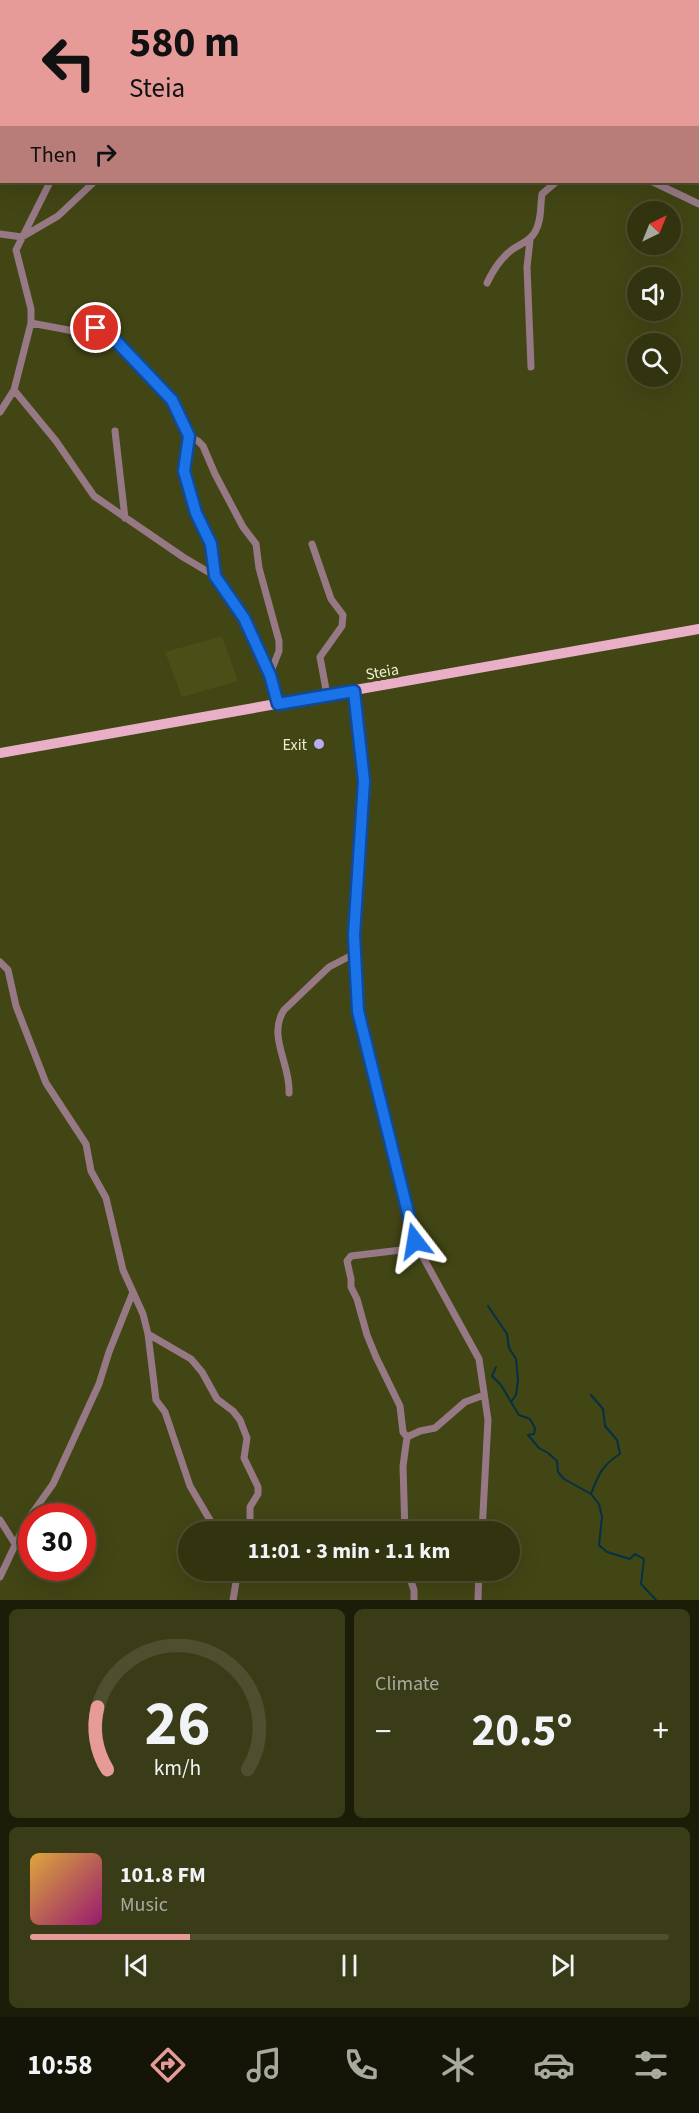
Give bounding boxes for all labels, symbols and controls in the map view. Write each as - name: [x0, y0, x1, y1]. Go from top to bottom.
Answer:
- text: 580 m: [129, 13, 240, 73]
- icon: left: [30, 24, 108, 102]
- text: Steia: [129, 69, 185, 108]
- icon: right: [89, 138, 122, 171]
- text: Then: [30, 139, 77, 171]
- north arrow: [627, 201, 681, 255]
- map controls: [627, 201, 681, 387]
- button: sound: [627, 267, 681, 321]
- pin: [70, 302, 121, 353]
- icon: arrive: [79, 311, 112, 344]
- button: search: [627, 333, 681, 387]
- street label: Steia: [364, 658, 400, 686]
- place label: Exit: [283, 734, 308, 756]
- marker: Exit: [312, 737, 326, 751]
- position arrow: [383, 1209, 447, 1273]
- speed limit sign: 30: [18, 1503, 96, 1581]
- text: 11:01 · 3 min · 1.1 km: [248, 1535, 450, 1567]
- text: Climate: [375, 1670, 439, 1698]
- text: 26: [144, 1680, 210, 1769]
- text: 20.5°: [471, 1699, 573, 1763]
- text: −: [375, 1708, 391, 1755]
- text: +: [653, 1708, 669, 1755]
- text: km/h: [153, 1754, 201, 1785]
- text: 101.8 FM: [120, 1859, 206, 1891]
- text: Music: [120, 1891, 168, 1919]
- icon: previous: [120, 1949, 153, 1982]
- icon: pause: [333, 1949, 366, 1982]
- icon: next: [546, 1949, 579, 1982]
- icon: directions: [147, 2044, 189, 2086]
- icon: music: [243, 2044, 285, 2086]
- icon: phone: [340, 2044, 382, 2086]
- icon: climate: [437, 2044, 479, 2086]
- icon: car: [533, 2044, 575, 2086]
- icon: filters: [630, 2044, 672, 2086]
- text: 10:58: [27, 2046, 92, 2085]

